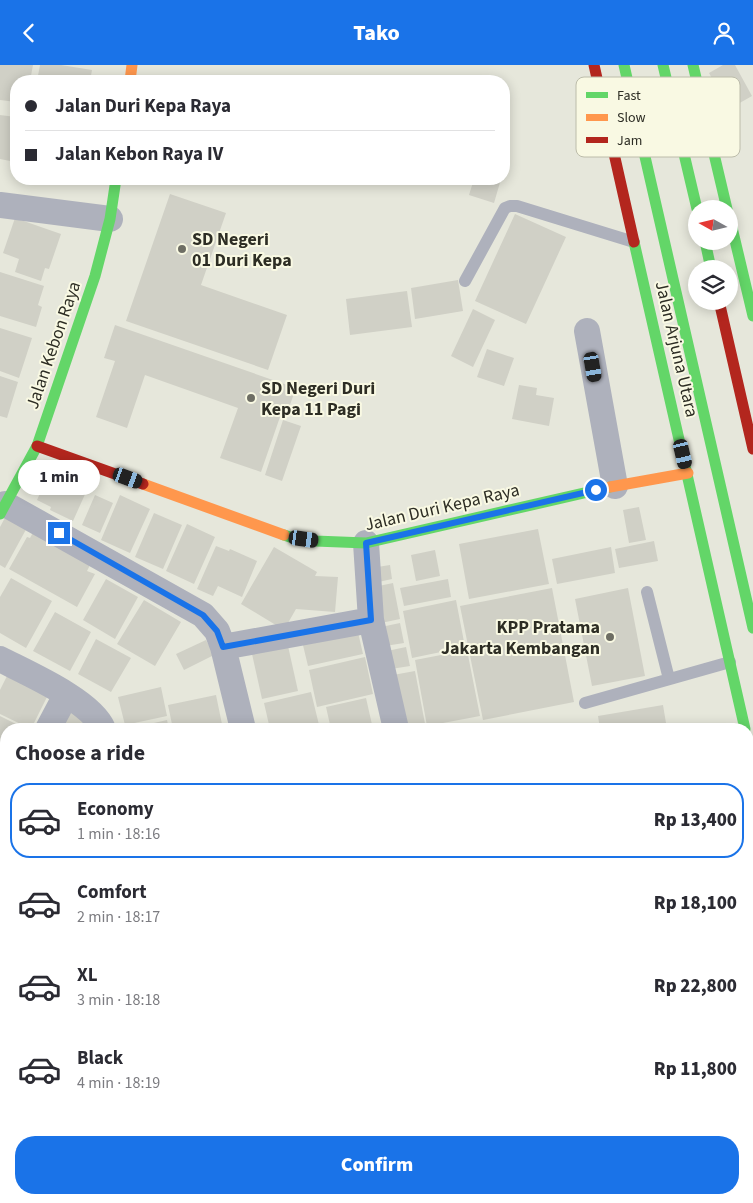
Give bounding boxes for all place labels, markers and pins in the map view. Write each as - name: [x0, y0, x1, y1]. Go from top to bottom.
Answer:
- place label: SD Negeri 01 Duri Kepa: [192, 227, 292, 273]
- marker: SD Negeri 01 Duri Kepa: [176, 243, 188, 255]
- place label: SD Negeri Duri Kepa 11 Pagi: [261, 376, 375, 422]
- marker: SD Negeri Duri Kepa 11 Pagi: [245, 392, 257, 404]
- place label: KPP Pratama Jakarta Kembangan: [441, 615, 600, 661]
- marker: KPP Pratama Jakarta Kembangan: [604, 631, 616, 643]

